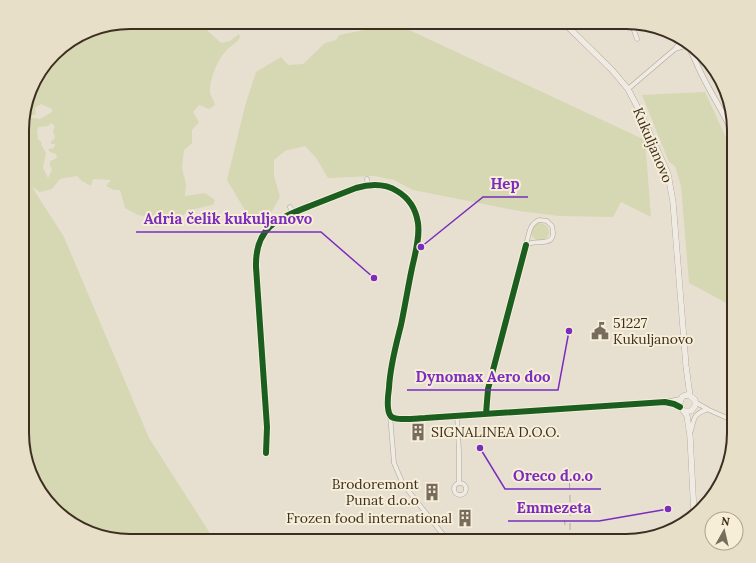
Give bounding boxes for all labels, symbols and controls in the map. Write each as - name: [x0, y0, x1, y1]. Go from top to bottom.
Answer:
- street label: Kukuljanovo: [629, 105, 677, 185]
- callout: Hep: [483, 170, 528, 197]
- text: Hep: [491, 174, 519, 193]
- callout: Adria čelik kukuljanovo: [136, 205, 321, 232]
- text: Adria čelik kukuljanovo: [144, 209, 313, 228]
- place label: 51227 Kukuljanovo: [613, 314, 693, 348]
- public building icon: 51227 Kukuljanovo: [590, 321, 610, 341]
- callout: Dynomax Aero doo: [407, 363, 558, 390]
- text: Dynomax Aero doo: [416, 367, 551, 386]
- building icon: SIGNALINEA D.O.O.: [408, 422, 428, 442]
- place label: SIGNALINEA D.O.O.: [431, 423, 560, 441]
- callout: Oreco d.o.o: [505, 462, 601, 489]
- text: Oreco d.o.o: [513, 466, 593, 485]
- place label: Brodoremont Punat d.o.o: [332, 475, 420, 509]
- building icon: Brodoremont Punat d.o.o: [422, 482, 442, 502]
- callout: Emmezeta: [508, 494, 599, 521]
- text: Emmezeta: [517, 498, 592, 517]
- building icon: Frozen food international: [455, 508, 475, 528]
- place label: Frozen food international: [286, 509, 452, 527]
- north arrow: [704, 511, 744, 551]
- text: N: [720, 514, 731, 529]

